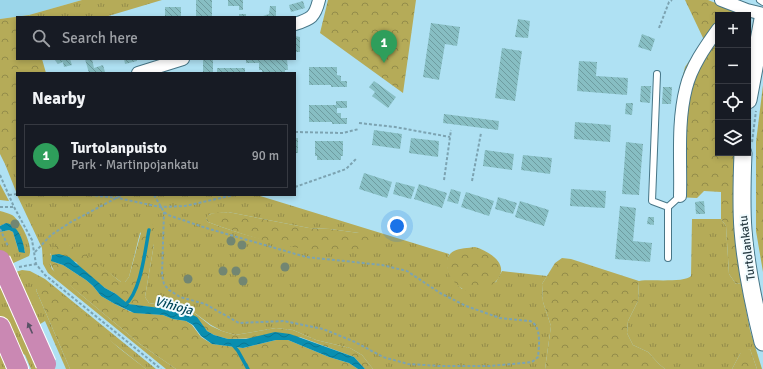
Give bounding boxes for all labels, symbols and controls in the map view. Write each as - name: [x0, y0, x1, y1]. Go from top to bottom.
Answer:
- map controls: [715, 12, 751, 156]
- button: +: [715, 12, 751, 48]
- search box: [16, 16, 296, 60]
- icon: search: [30, 27, 52, 49]
- text: Search here: [62, 29, 138, 47]
- pin: 1: [371, 30, 397, 63]
- button: −: [715, 48, 751, 84]
- button: locate: [715, 84, 751, 120]
- text: Nearby: [32, 88, 85, 109]
- button: layers: [715, 120, 751, 156]
- text: Turtolanpuisto: [71, 139, 167, 157]
- text: 1: [42, 148, 50, 164]
- text: 90 m: [252, 148, 279, 164]
- text: Park · Martinpojankatu: [71, 157, 199, 173]
- street label: Turtolankatu: [736, 215, 759, 281]
- your location: [387, 216, 407, 236]
- water label: Vihioja: [153, 293, 195, 319]
- one-way arrow: [27, 323, 33, 334]

